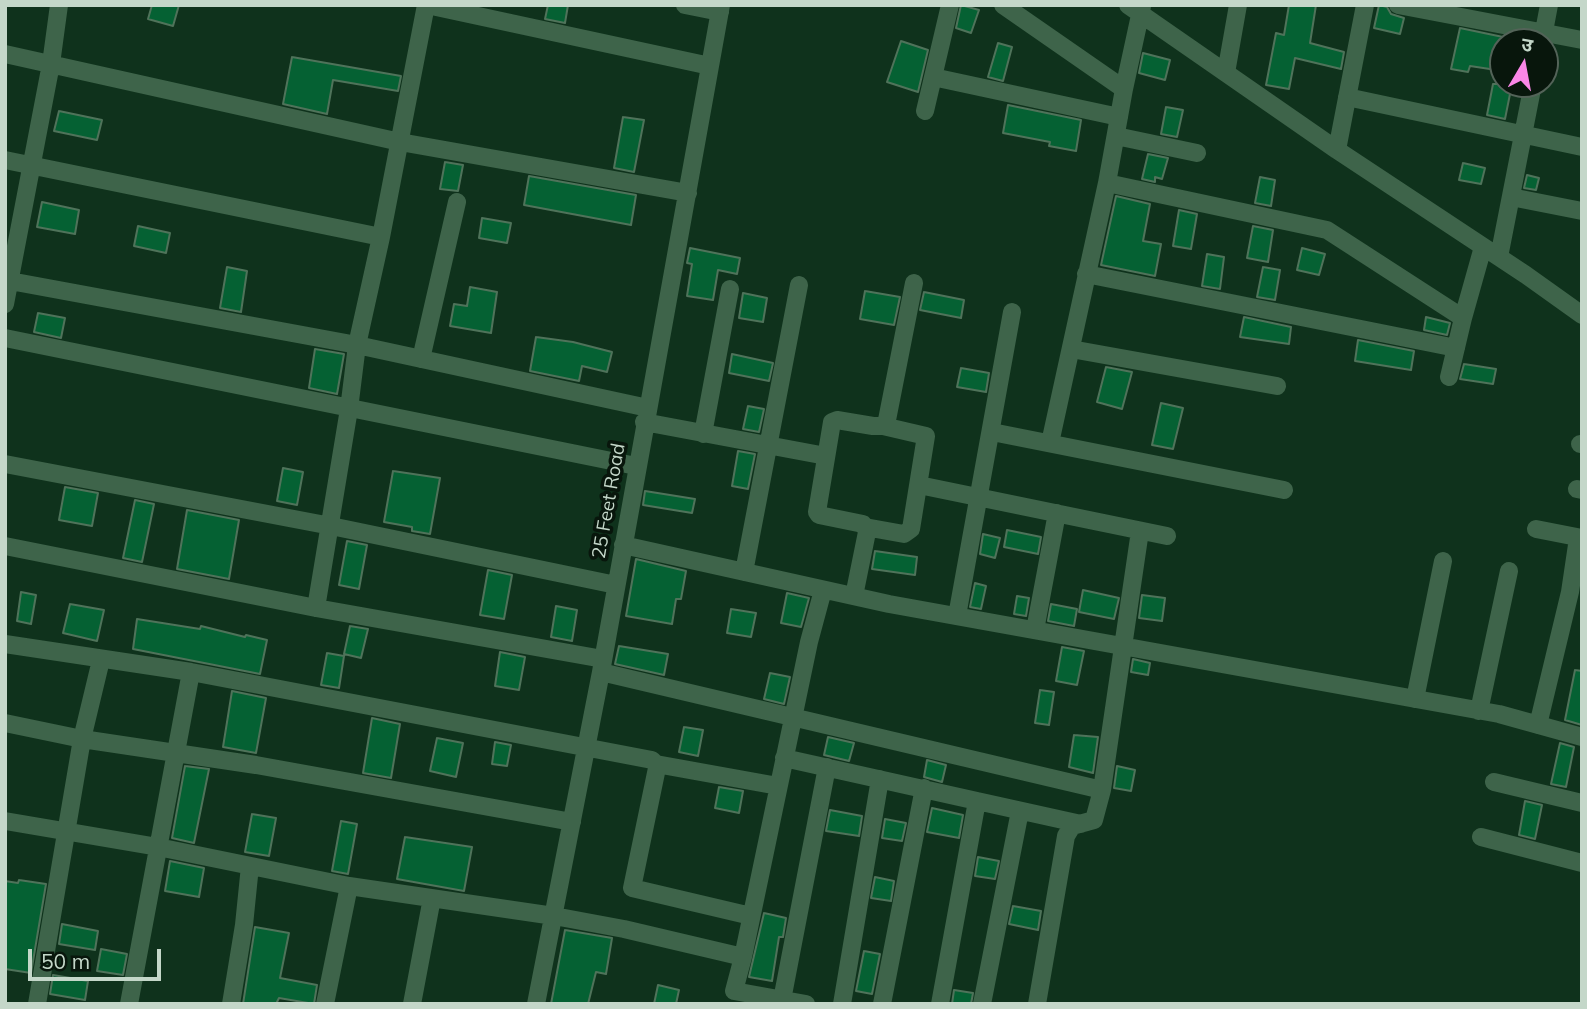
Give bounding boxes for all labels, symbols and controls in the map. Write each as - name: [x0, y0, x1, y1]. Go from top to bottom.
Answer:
- north arrow: [1489, 28, 1559, 98]
- text: उ: [1520, 32, 1535, 57]
- street label: 25 Feet Road: [588, 441, 630, 561]
- scale bar: [32, 936, 164, 980]
- text: 50 m: [41, 948, 90, 974]

